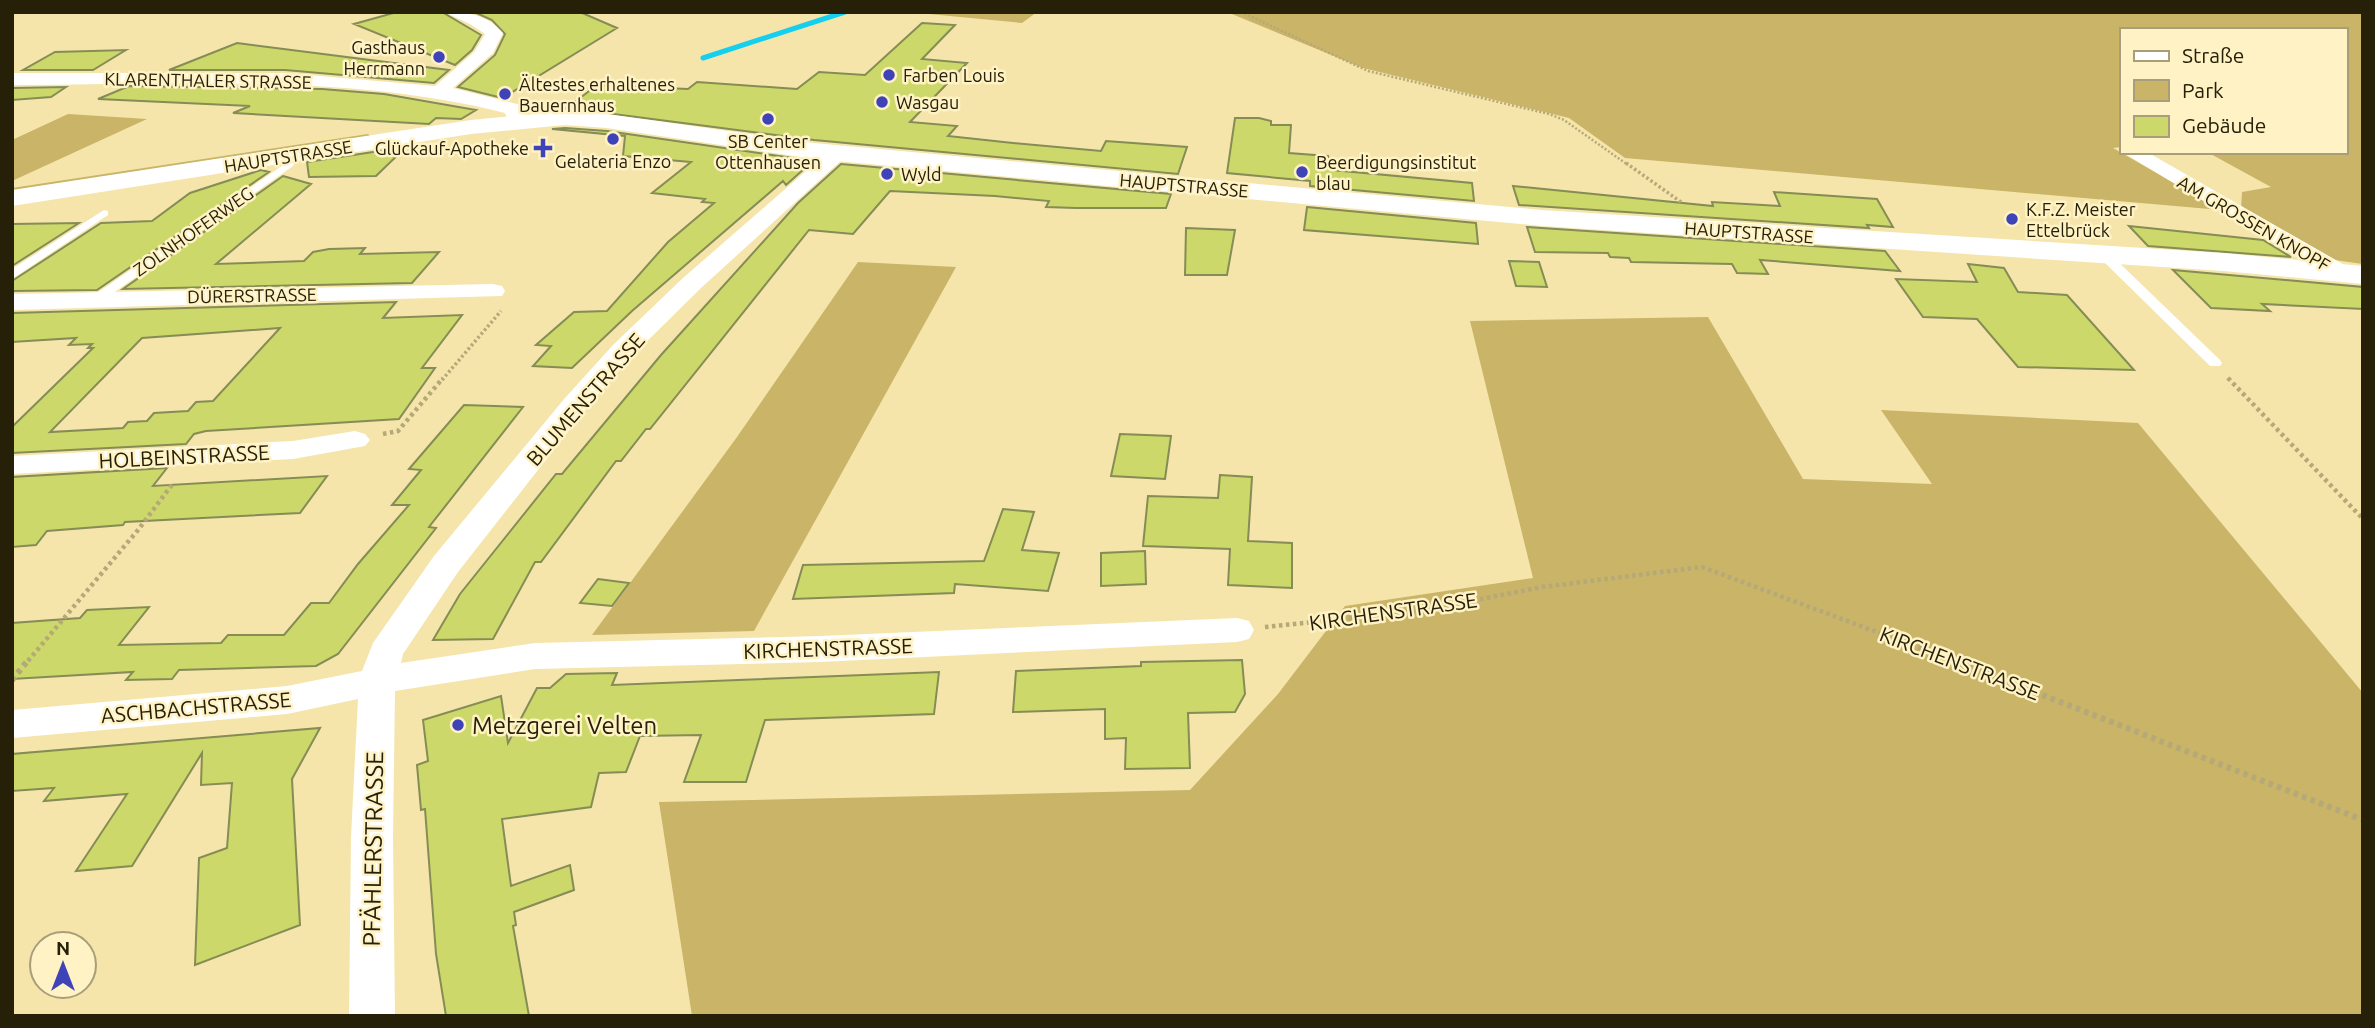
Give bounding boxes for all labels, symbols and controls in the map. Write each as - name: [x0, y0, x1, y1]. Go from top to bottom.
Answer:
- legend: [2120, 28, 2347, 154]
- place label: Gasthaus Herrmann: [344, 37, 425, 78]
- text: Straße: [2182, 43, 2244, 67]
- marker: Gasthaus Herrmann: [431, 49, 447, 65]
- place label: Farben Louis: [903, 65, 1005, 85]
- marker: Farben Louis: [881, 67, 897, 83]
- street label: KLARENTHALER STRASSE: [104, 68, 312, 92]
- place label: Ältestes erhaltenes Bauernhaus: [519, 74, 675, 115]
- text: Park: [2182, 78, 2224, 102]
- marker: Ältestes erhaltenes Bauernhaus: [497, 86, 513, 102]
- place label: Wasgau: [896, 92, 959, 112]
- marker: Wasgau: [874, 94, 890, 110]
- marker: SB Center Ottenhausen: [760, 111, 776, 127]
- text: Gebäude: [2182, 113, 2266, 137]
- marker: Gelateria Enzo: [605, 131, 621, 147]
- place label: SB Center Ottenhausen: [715, 131, 821, 172]
- street label: HAUPTSTRASSE: [223, 136, 353, 176]
- place label: Glückauf-Apotheke: [375, 138, 529, 158]
- marker: Glückauf-Apotheke: [535, 140, 551, 156]
- place label: Gelateria Enzo: [555, 151, 671, 171]
- place label: Beerdigungsinstitut blau: [1316, 152, 1476, 193]
- place label: Wyld: [901, 164, 942, 184]
- marker: Beerdigungsinstitut blau: [1294, 164, 1310, 180]
- marker: Wyld: [879, 166, 895, 182]
- street label: HAUPTSTRASSE: [1119, 169, 1249, 201]
- street label: AM GROSSEN KNOPF: [2174, 171, 2334, 275]
- street label: ZOLNHOFERWEG: [129, 182, 257, 280]
- place label: K.F.Z. Meister Ettelbrück: [2026, 199, 2136, 240]
- marker: K.F.Z. Meister Ettelbrück: [2004, 211, 2020, 227]
- street label: HAUPTSTRASSE: [1684, 218, 1814, 246]
- street label: DÜRERSTRASSE: [187, 284, 317, 306]
- street label: BLUMENSTRASSE: [521, 328, 649, 470]
- street label: HOLBEINSTRASSE: [98, 440, 270, 472]
- street label: KIRCHENSTRASSE: [1307, 587, 1479, 635]
- street label: KIRCHENSTRASSE: [1877, 621, 2043, 705]
- street label: KIRCHENSTRASSE: [743, 633, 913, 663]
- street label: ASCHBACHSTRASSE: [100, 687, 292, 727]
- place label: Metzgerei Velten: [472, 712, 657, 739]
- marker: Metzgerei Velten: [450, 717, 466, 733]
- street label: PFÄHLERSTRASSE: [358, 751, 388, 947]
- north arrow: [28, 930, 98, 1000]
- text: N: [56, 937, 70, 959]

